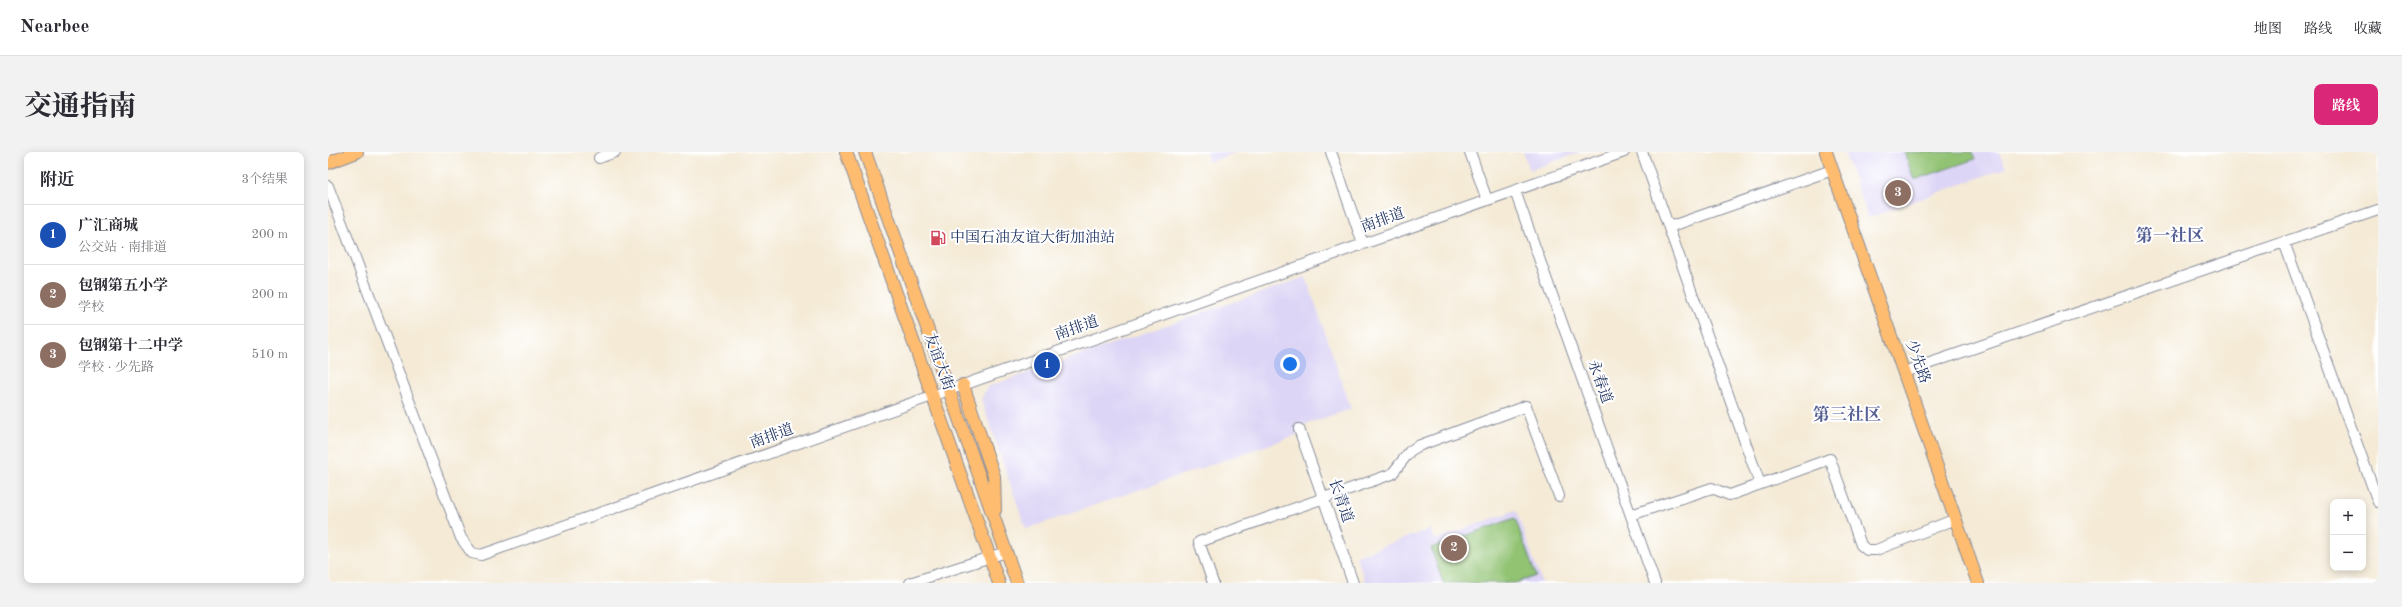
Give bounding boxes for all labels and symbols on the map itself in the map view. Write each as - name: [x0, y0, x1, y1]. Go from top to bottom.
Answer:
- pin: 3: [1885, 178, 1911, 208]
- street label: 南排道: [1359, 204, 1407, 236]
- district label: 第一社区: [2136, 226, 2204, 245]
- place label: 中国石油友谊大街加油站: [950, 228, 1115, 246]
- fuel station icon: 中国石油友谊大街加油站: [929, 229, 947, 247]
- street label: 南排道: [1053, 313, 1101, 343]
- street label: 友谊大街: [921, 330, 958, 393]
- street label: 少先路: [1902, 338, 1934, 386]
- pin: 1: [1034, 350, 1060, 380]
- your location: [1280, 354, 1300, 374]
- street label: 永春道: [1584, 358, 1616, 406]
- district label: 第三社区: [1813, 405, 1881, 424]
- street label: 南排道: [748, 420, 796, 452]
- street label: 长青道: [1326, 477, 1356, 525]
- pin: 2: [1441, 533, 1467, 563]

